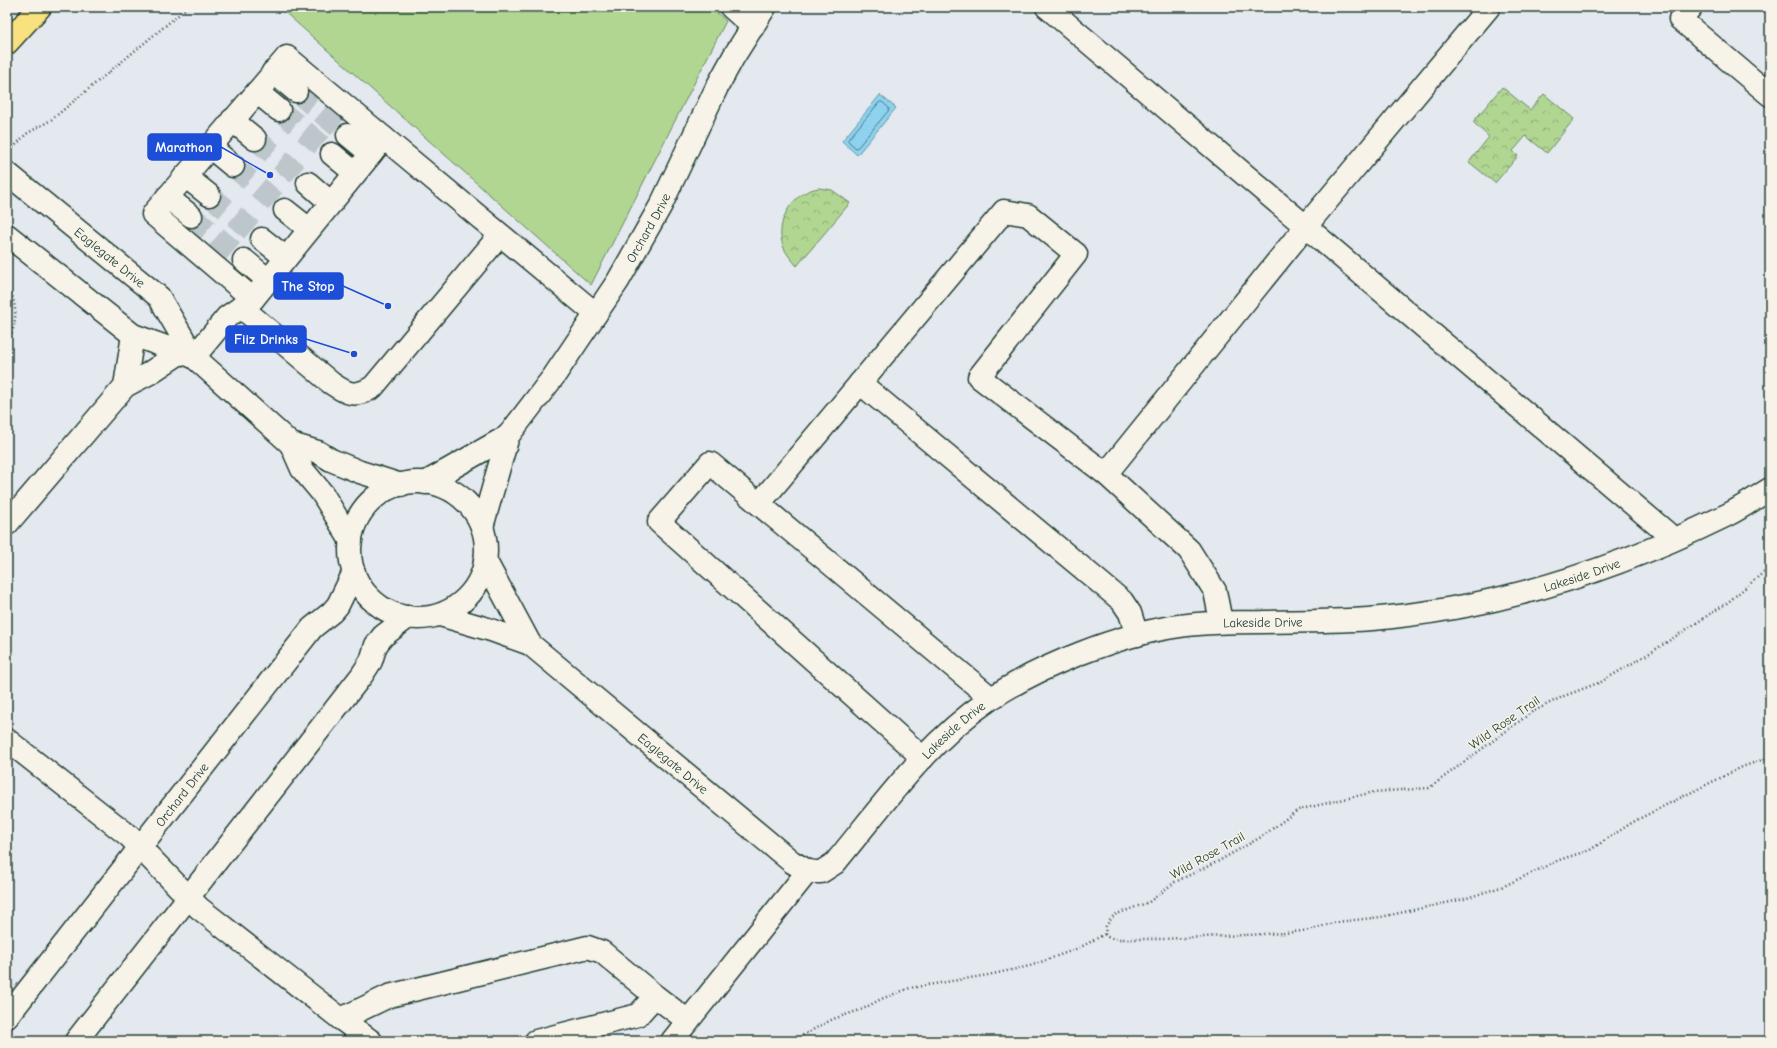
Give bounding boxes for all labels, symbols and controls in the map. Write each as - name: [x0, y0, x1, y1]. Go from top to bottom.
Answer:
- callout: Marathon: [148, 134, 221, 160]
- text: Marathon: [155, 139, 213, 156]
- street label: Orchard Drive: [623, 190, 674, 265]
- street label: Eaglegate Drive: [71, 224, 148, 291]
- callout: The Stop: [274, 273, 343, 299]
- text: The Stop: [281, 278, 335, 295]
- callout: Fiiz Drinks: [226, 326, 306, 352]
- text: Fiiz Drinks: [234, 331, 298, 348]
- street label: Lakeside Drive: [1542, 555, 1623, 595]
- street label: Lakeside Drive: [1223, 614, 1303, 630]
- street label: Wild Rose Trail: [1466, 692, 1543, 752]
- street label: Lakeside Drive: [919, 698, 989, 762]
- street label: Eaglegate Drive: [635, 730, 711, 797]
- street label: Orchard Drive: [152, 759, 212, 830]
- street label: Wild Rose Trail: [1167, 829, 1247, 882]

